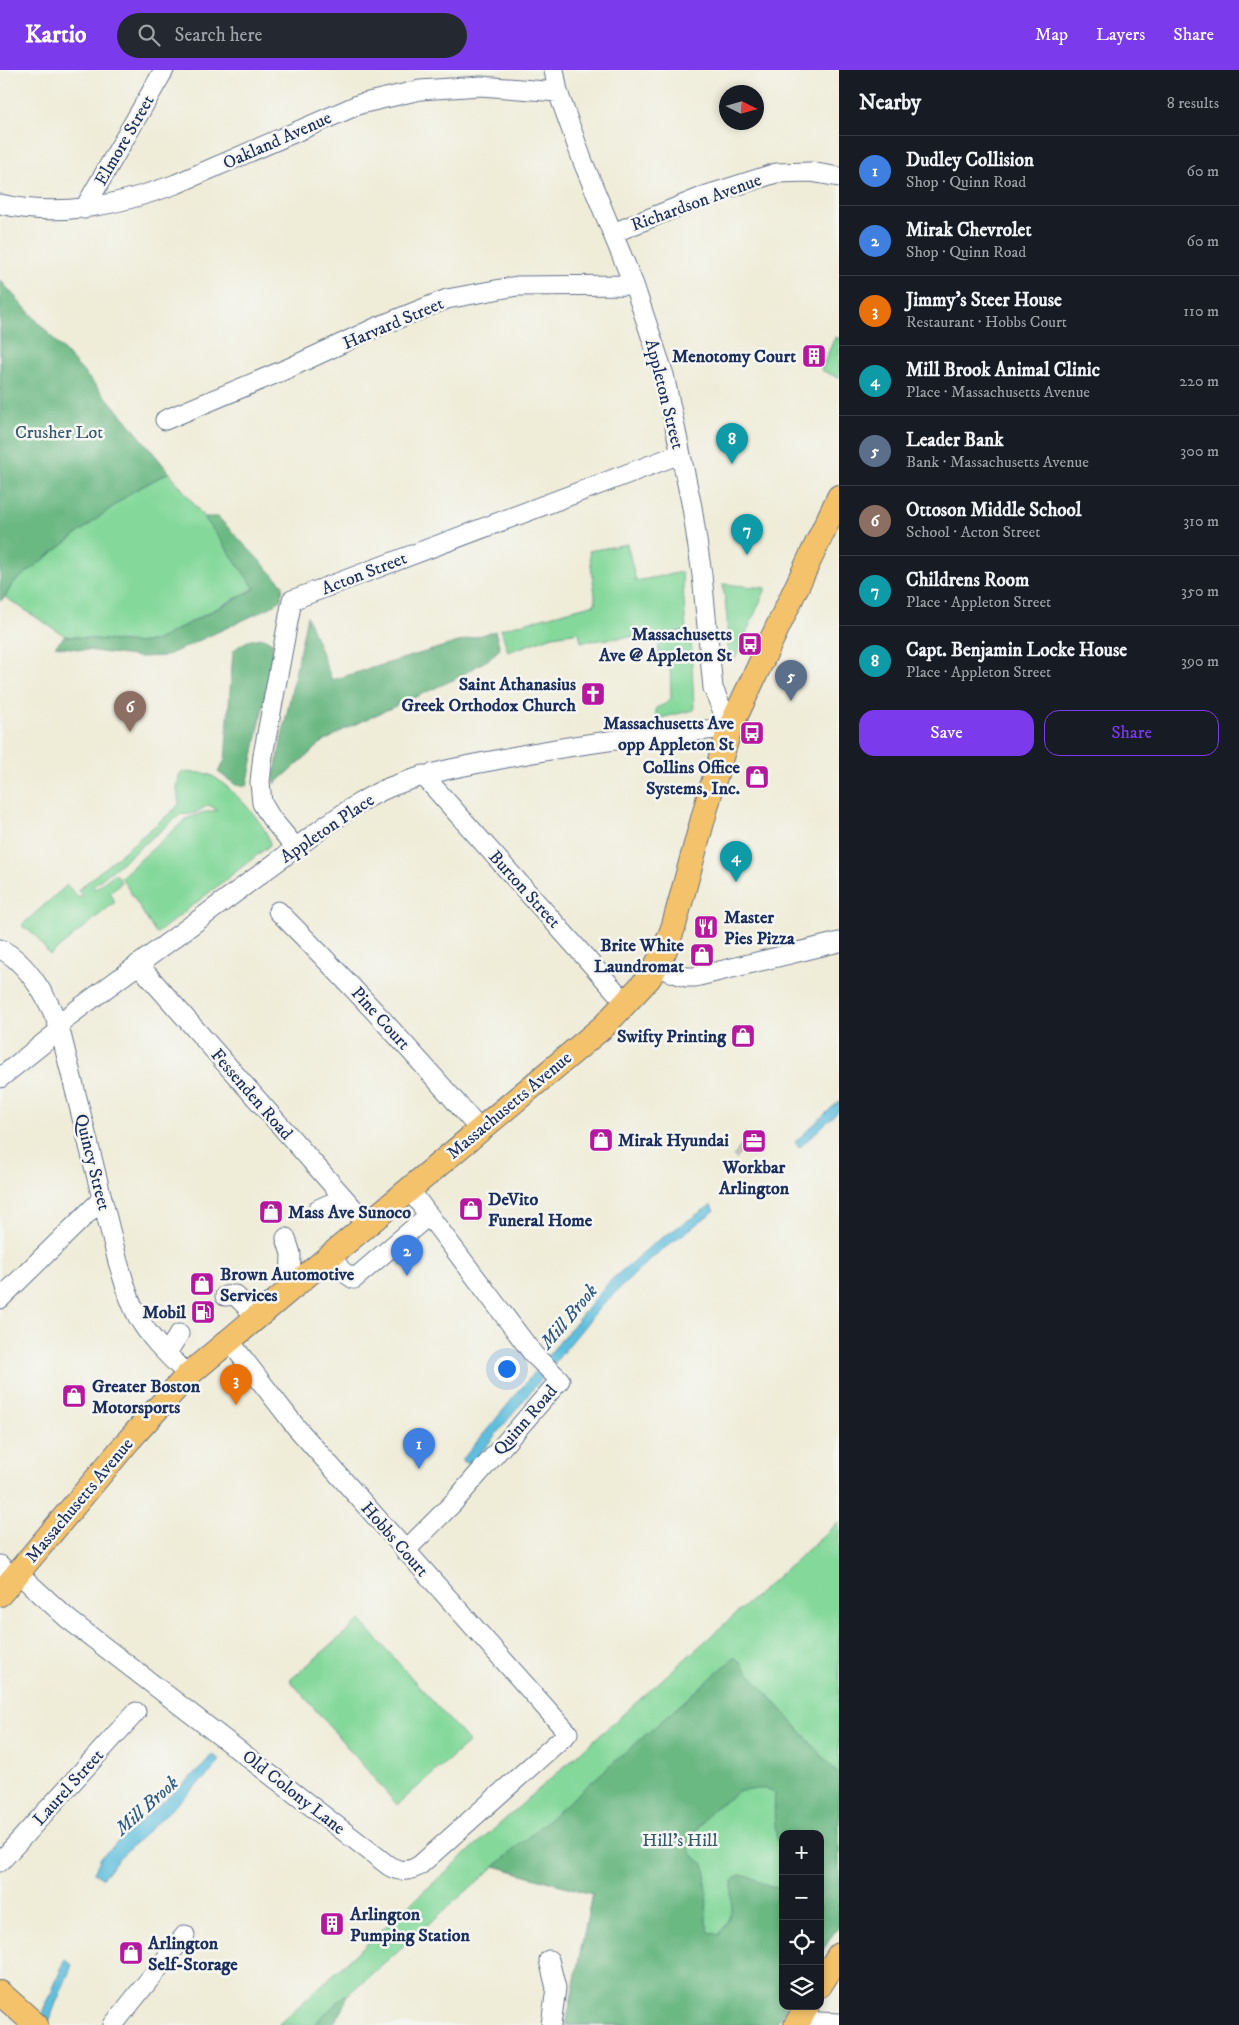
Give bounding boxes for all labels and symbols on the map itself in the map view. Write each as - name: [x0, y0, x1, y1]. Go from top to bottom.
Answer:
- north arrow: [719, 85, 764, 130]
- street label: Elmore Street: [90, 91, 160, 190]
- street label: Oakland Avenue: [220, 107, 335, 175]
- street label: Richardson Avenue: [628, 169, 764, 237]
- street label: Harvard Street: [340, 293, 447, 355]
- street label: Appleton Street: [640, 337, 688, 452]
- building icon: Menotomy Court: [801, 343, 827, 369]
- place label: Menotomy Court: [672, 346, 796, 368]
- park label: Crusher Lot: [15, 422, 103, 444]
- pin: 8: [716, 423, 748, 464]
- pin: 7: [731, 514, 763, 555]
- street label: Acton Street: [319, 548, 410, 600]
- place label: Massachusetts Ave @ Appleton St: [598, 624, 732, 667]
- bus stop icon: Massachusetts Ave @ Appleton St: [737, 631, 763, 657]
- pin: 5: [775, 660, 807, 701]
- place label: Saint Athanasius Greek Orthodox Church: [401, 674, 577, 717]
- church icon: Saint Athanasius Greek Orthodox Church: [580, 681, 606, 707]
- pin: 6: [114, 691, 146, 732]
- place label: Massachusetts Ave opp Appleton St: [603, 713, 735, 756]
- bus stop icon: Massachusetts Ave opp Appleton St: [739, 720, 765, 746]
- place label: Collins Office Systems, Inc.: [643, 757, 741, 800]
- shop icon: Collins Office Systems, Inc.: [744, 764, 770, 790]
- street label: Appleton Place: [276, 789, 379, 868]
- pin: 4: [720, 841, 752, 882]
- street label: Burton Street: [484, 846, 565, 933]
- place label: Master Pies Pizza: [724, 907, 795, 950]
- restaurant icon: Master Pies Pizza: [693, 914, 719, 940]
- place label: Brite White Laundromat: [594, 935, 685, 978]
- shop icon: Brite White Laundromat: [689, 942, 715, 968]
- street label: Pine Court: [346, 982, 415, 1055]
- shop icon: Swifty Printing: [730, 1023, 756, 1049]
- place label: Swifty Printing: [617, 1026, 727, 1048]
- street label: Fessenden Road: [206, 1044, 297, 1145]
- street label: Massachusetts Avenue: [443, 1047, 577, 1164]
- street label: Quincy Street: [69, 1112, 115, 1213]
- shop icon: Mirak Hyundai: [588, 1127, 614, 1153]
- office icon: Workbar Arlington: [741, 1128, 767, 1154]
- place label: Mirak Hyundai: [618, 1130, 729, 1152]
- place label: Workbar Arlington: [718, 1157, 790, 1200]
- place label: DeVito Funeral Home: [488, 1189, 593, 1232]
- shop icon: DeVito Funeral Home: [458, 1196, 484, 1222]
- shop icon: Mass Ave Sunoco: [258, 1199, 284, 1225]
- place label: Mass Ave Sunoco: [288, 1202, 411, 1224]
- pin: 2: [391, 1235, 423, 1276]
- place label: Brown Automotive Services: [220, 1264, 355, 1307]
- shop icon: Brown Automotive Services: [189, 1271, 215, 1297]
- water label: Mill Brook: [534, 1280, 603, 1355]
- fuel station icon: Mobil: [190, 1299, 216, 1325]
- place label: Mobil: [143, 1302, 187, 1324]
- your location: [494, 1356, 520, 1382]
- pin: 3: [220, 1364, 252, 1405]
- place label: Greater Boston Motorsports: [92, 1376, 201, 1419]
- street label: Quinn Road: [489, 1381, 562, 1461]
- shop icon: Greater Boston Motorsports: [61, 1383, 87, 1409]
- pin: 1: [403, 1428, 435, 1469]
- street label: Massachusetts Avenue: [21, 1434, 138, 1568]
- street label: Hobbs Court: [356, 1498, 433, 1582]
- street label: Laurel Street: [29, 1745, 109, 1830]
- street label: Old Colony Lane: [237, 1746, 349, 1840]
- water label: Mill Brook: [109, 1772, 183, 1842]
- park label: Hill's Hill: [642, 1830, 718, 1852]
- place label: Arlington Pumping Station: [349, 1904, 470, 1947]
- building icon: Arlington Pumping Station: [319, 1911, 345, 1937]
- place label: Arlington Self-Storage: [147, 1933, 238, 1976]
- shop icon: Arlington Self-Storage: [118, 1940, 144, 1966]

